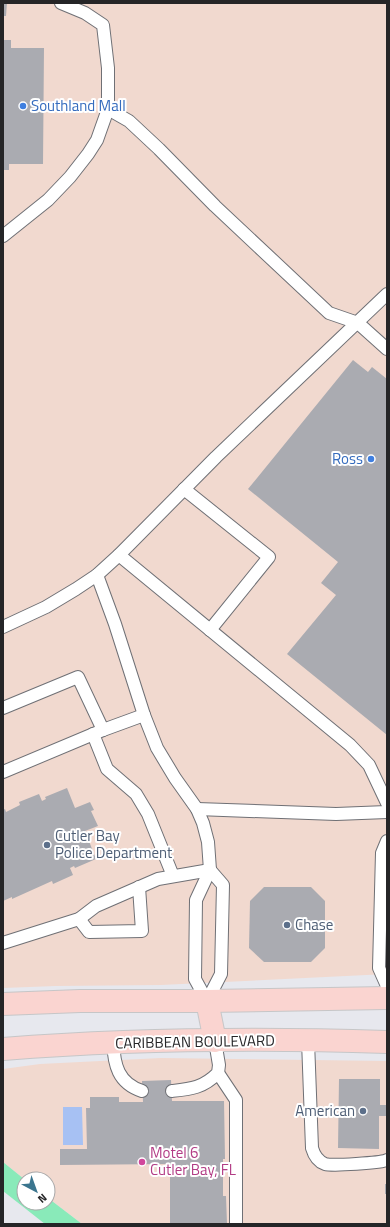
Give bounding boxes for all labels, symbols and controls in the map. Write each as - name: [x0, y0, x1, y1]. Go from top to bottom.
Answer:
- place label: Southland Mall: [31, 94, 126, 117]
- marker: Southland Mall: [18, 101, 28, 111]
- place label: Ross: [332, 447, 363, 470]
- marker: Ross: [366, 454, 376, 464]
- place label: Cutler Bay Police Department: [55, 824, 173, 864]
- marker: Cutler Bay Police Department: [42, 840, 52, 850]
- place label: Chase: [295, 913, 333, 936]
- marker: Chase: [282, 920, 292, 930]
- street label: CARIBBEAN BOULEVARD: [115, 1029, 275, 1054]
- place label: American: [295, 1099, 355, 1122]
- marker: American: [358, 1106, 368, 1116]
- place label: Motel 6 Cutler Bay, FL: [150, 1141, 236, 1181]
- marker: Motel 6 Cutler Bay, FL: [137, 1157, 147, 1167]
- north arrow: [16, 1171, 56, 1211]
- text: N: [34, 1190, 51, 1207]

